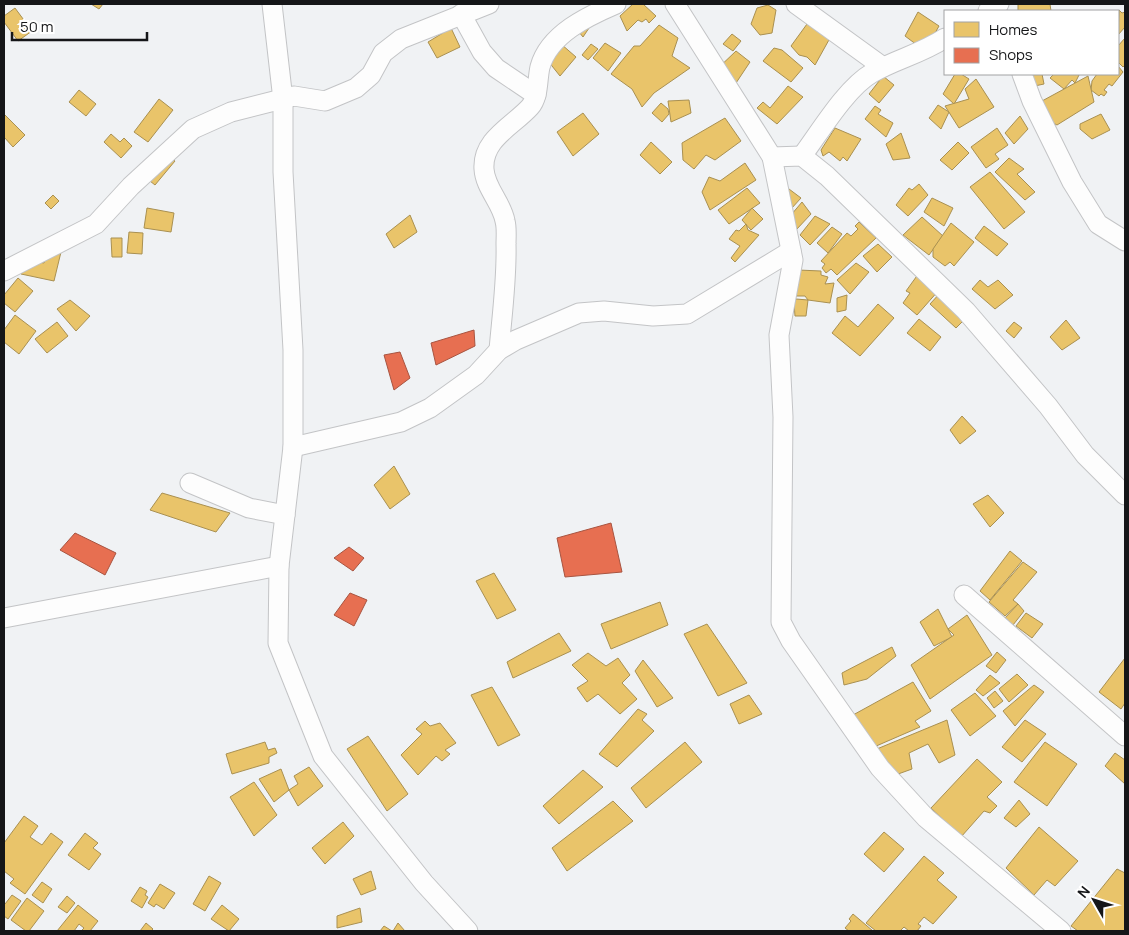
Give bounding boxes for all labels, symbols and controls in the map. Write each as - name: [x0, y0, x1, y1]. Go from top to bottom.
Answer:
- scale bar: [12, 10, 148, 42]
- legend: [944, 10, 1119, 75]
- text: 50 m: [20, 16, 54, 37]
- text: Homes: [989, 19, 1038, 40]
- text: Shops: [989, 44, 1033, 65]
- north arrow: [1069, 875, 1119, 925]
- text: N: [1073, 882, 1094, 901]

